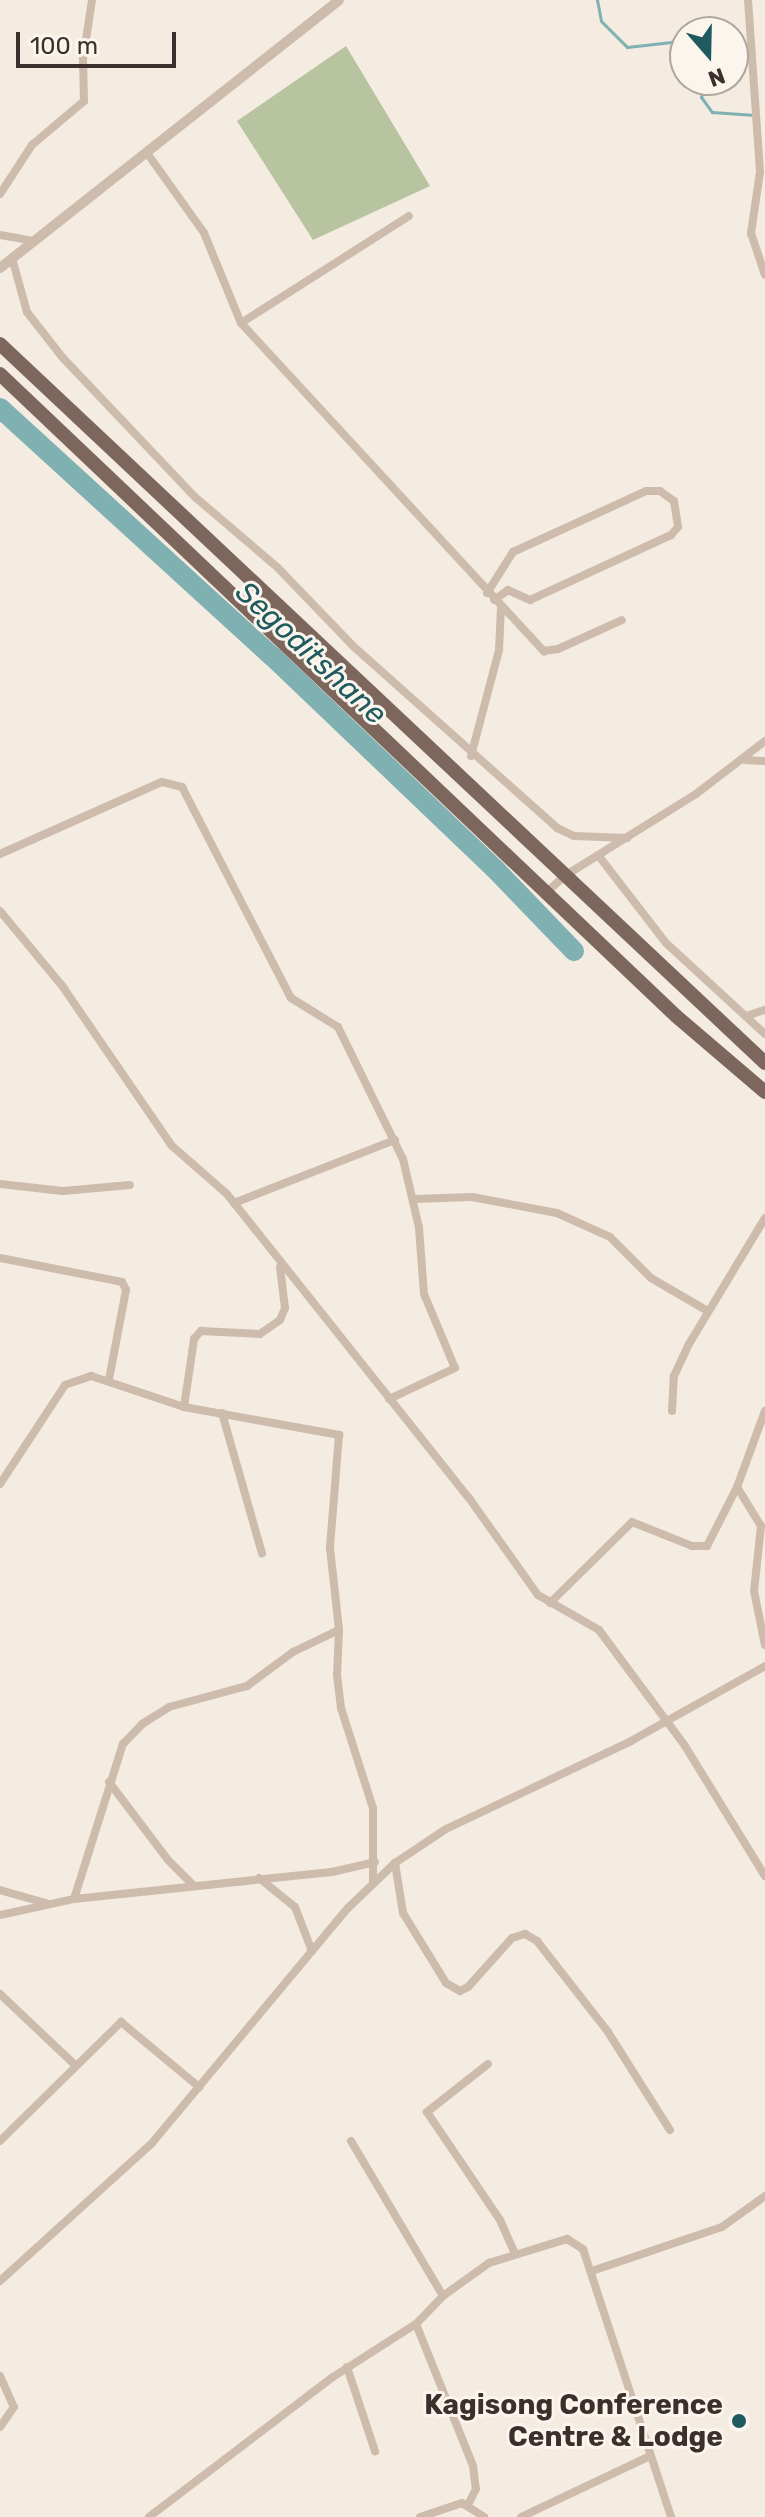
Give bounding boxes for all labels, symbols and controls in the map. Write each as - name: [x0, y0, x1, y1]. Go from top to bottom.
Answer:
- scale bar: [20, 16, 180, 66]
- north arrow: [669, 16, 749, 96]
- text: 100 m: [30, 32, 98, 60]
- text: N: [705, 62, 729, 93]
- water label: Segoditshane: [228, 574, 394, 732]
- place label: Kagisong Conference Centre & Lodge: [424, 2388, 723, 2454]
- marker: Kagisong Conference Centre & Lodge: [730, 2412, 748, 2430]

